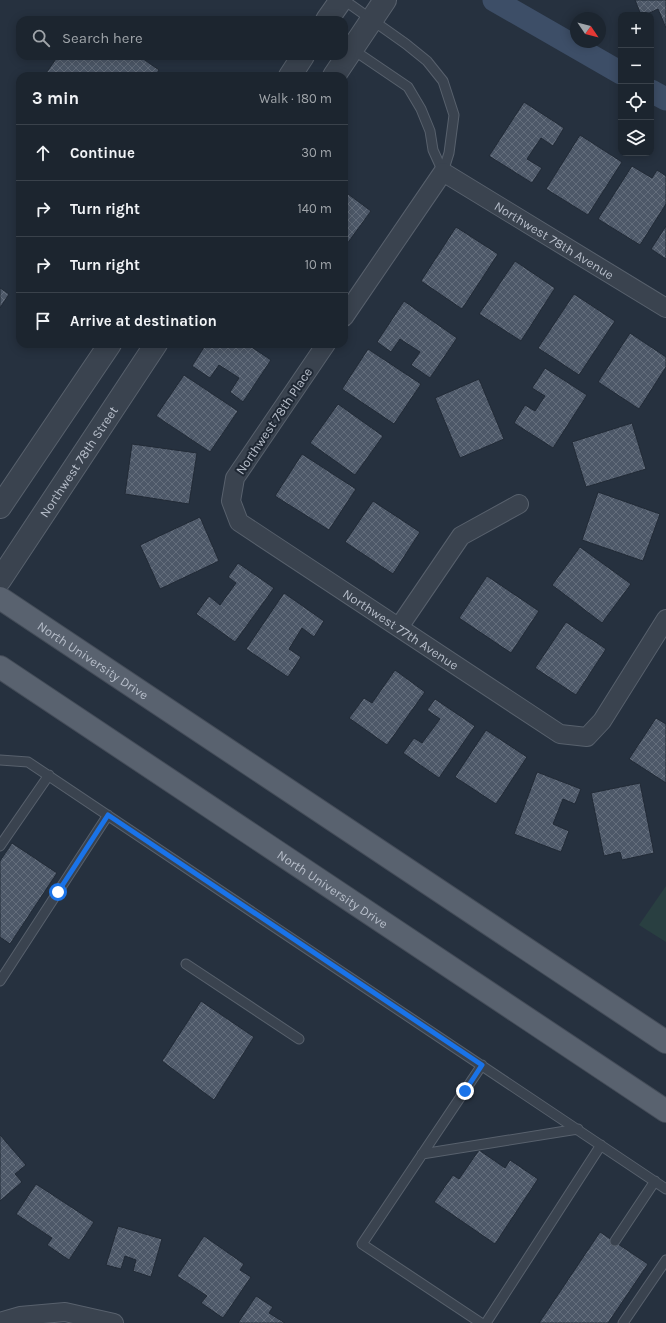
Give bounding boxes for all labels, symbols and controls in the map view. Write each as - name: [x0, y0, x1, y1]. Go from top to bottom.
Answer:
- north arrow: [570, 12, 606, 48]
- map controls: [618, 12, 654, 156]
- button: +: [618, 12, 654, 48]
- search box: [16, 16, 348, 60]
- icon: search: [30, 27, 52, 49]
- text: Search here: [62, 29, 143, 47]
- button: −: [618, 48, 654, 84]
- button: locate: [618, 84, 654, 120]
- text: 3 min: [32, 88, 79, 108]
- text: Walk · 180 m: [259, 91, 332, 106]
- button: layers: [618, 120, 654, 156]
- icon: ahead: [32, 142, 54, 164]
- text: Continue: [70, 144, 135, 162]
- text: 30 m: [301, 145, 332, 160]
- icon: right: [32, 198, 54, 220]
- street label: Northwest 78th Avenue: [492, 198, 617, 282]
- text: Turn right: [70, 200, 140, 218]
- text: 140 m: [297, 201, 332, 216]
- icon: right: [32, 254, 54, 276]
- text: Turn right: [70, 256, 140, 274]
- text: 10 m: [305, 257, 332, 272]
- icon: arrive: [32, 310, 54, 332]
- text: Arrive at destination: [70, 312, 217, 330]
- street label: Northwest 78th Place: [233, 364, 316, 477]
- street label: Northwest 78th Street: [36, 403, 120, 520]
- street label: Northwest 77th Avenue: [340, 585, 462, 673]
- street label: North University Drive: [35, 618, 152, 703]
- street label: North University Drive: [275, 847, 391, 931]
- route start: [49, 883, 67, 901]
- route end: [456, 1082, 474, 1100]

